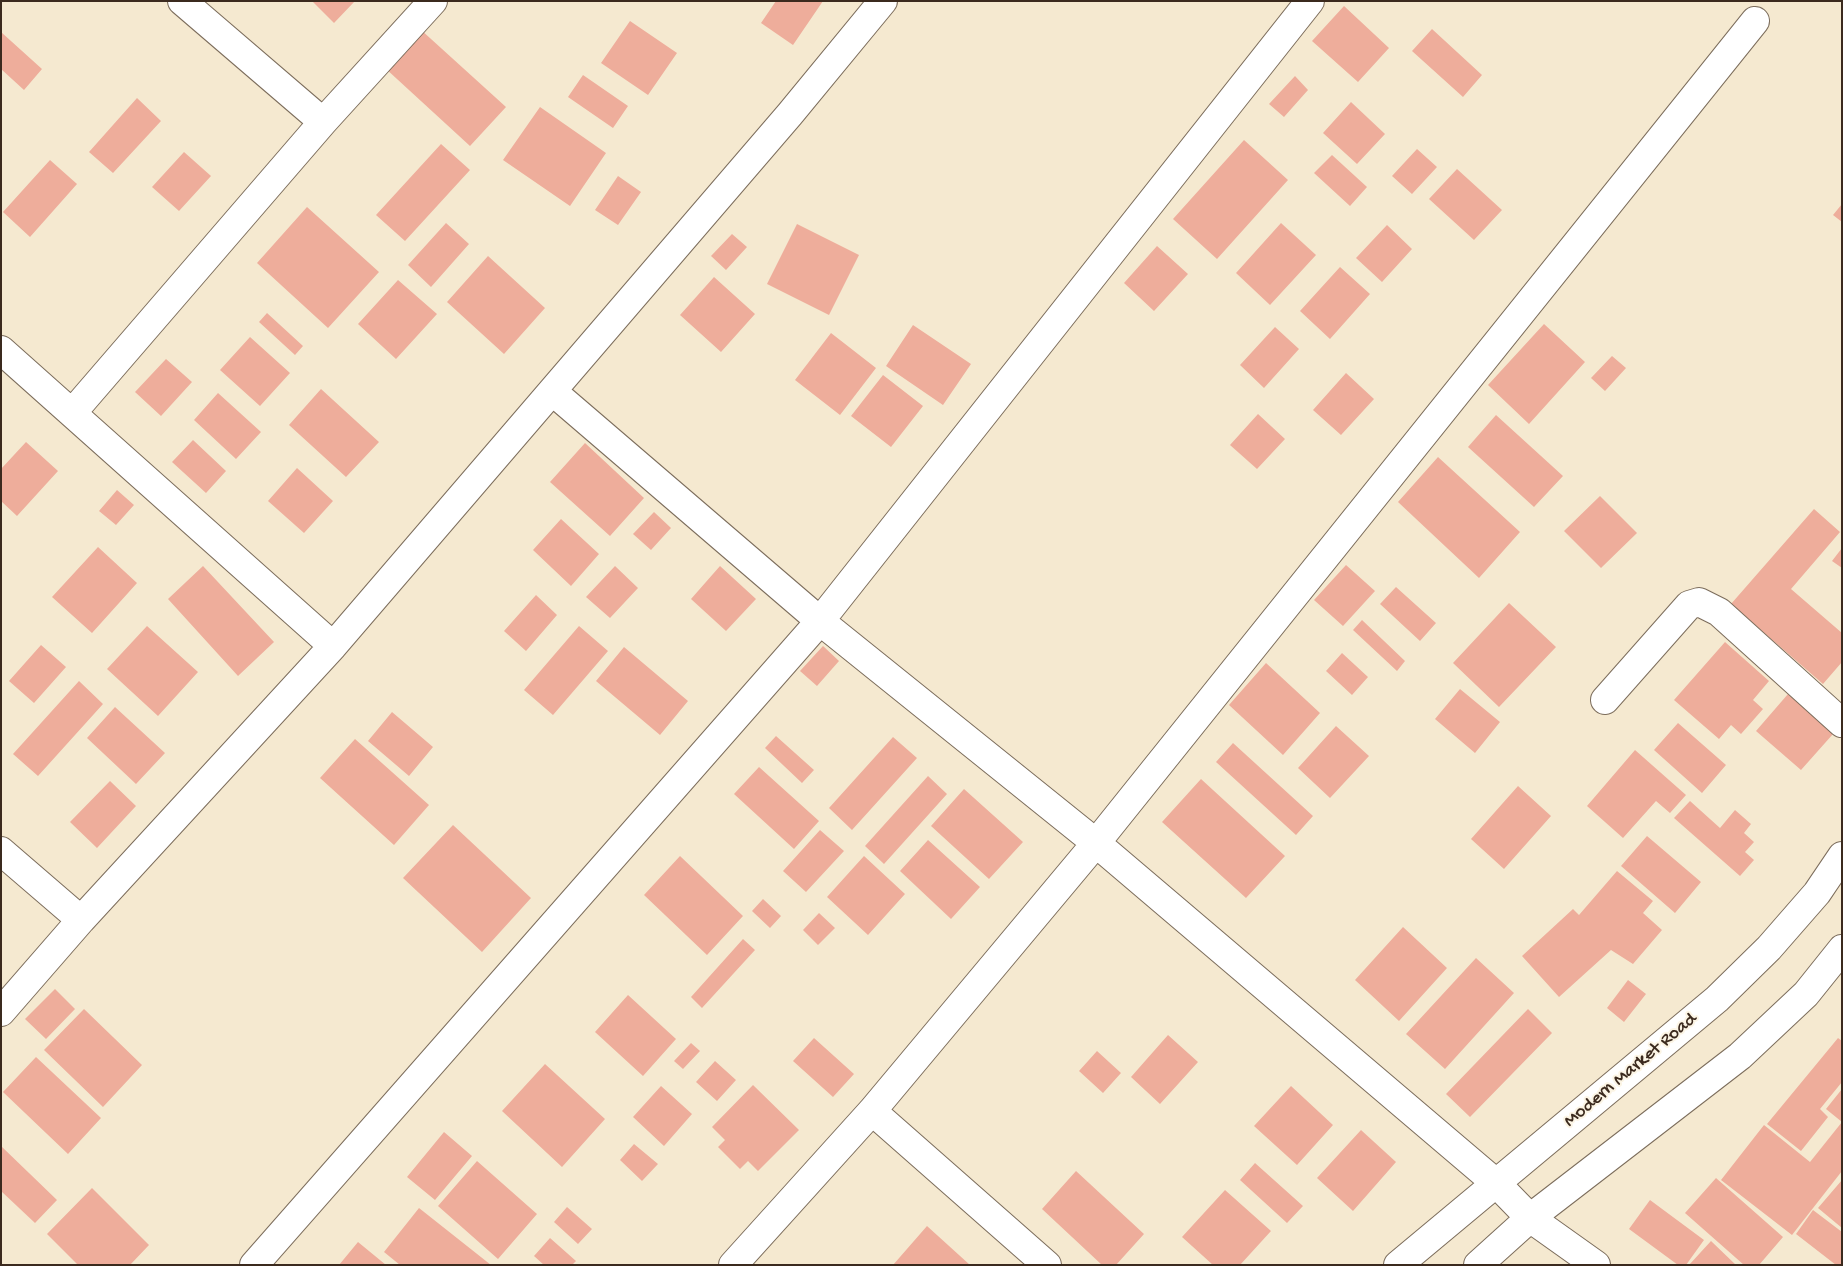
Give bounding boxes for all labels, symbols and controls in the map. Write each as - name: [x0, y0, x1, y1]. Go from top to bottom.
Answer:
- street label: Modern Market Road: [1560, 1009, 1702, 1133]

